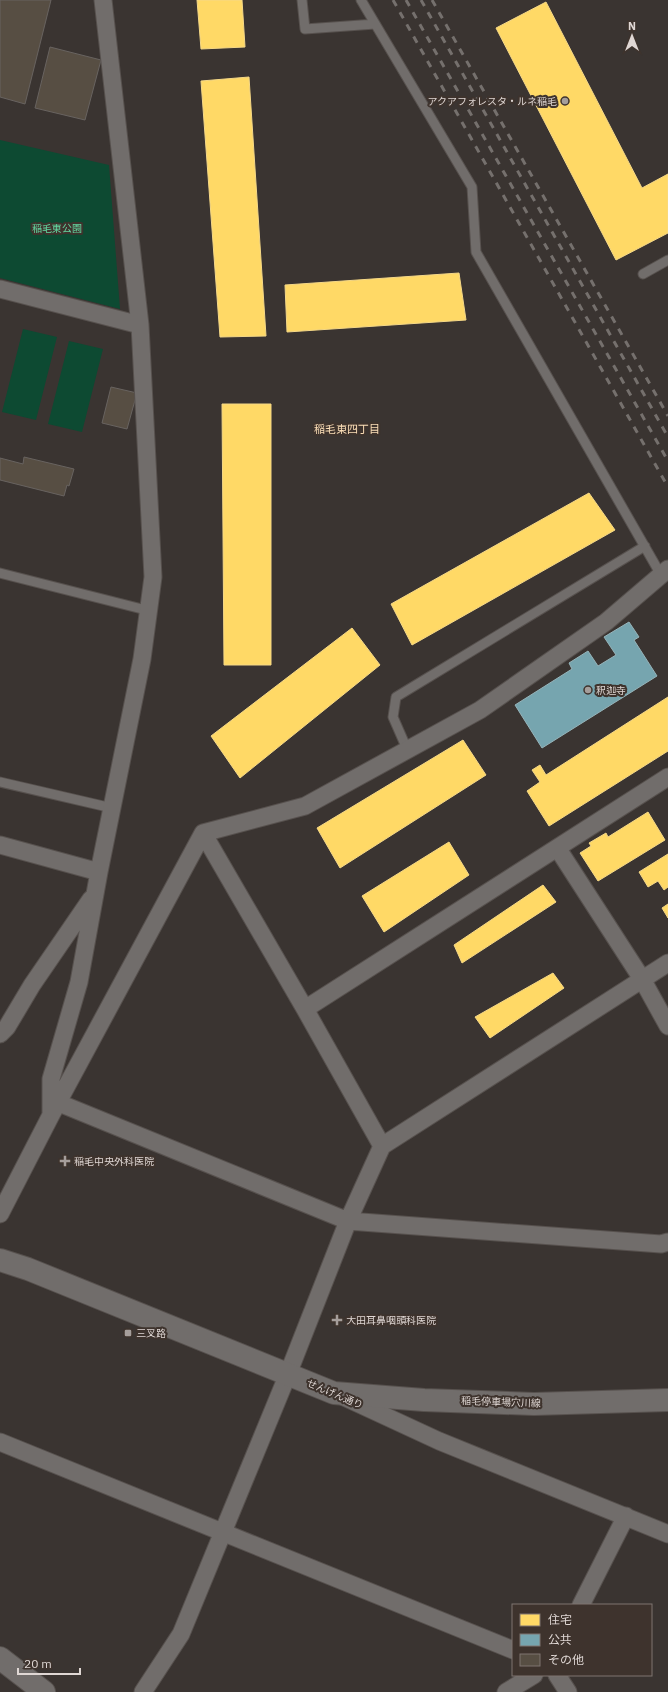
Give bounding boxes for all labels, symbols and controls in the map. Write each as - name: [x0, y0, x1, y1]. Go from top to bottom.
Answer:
- north arrow: [612, 16, 652, 56]
- text: N: [628, 19, 636, 33]
- place label: アクアフォレスタ・ルネ稲毛: [428, 95, 557, 108]
- marker: アクアフォレスタ・ルネ稲毛: [560, 96, 570, 106]
- park label: 稲毛東公園: [32, 222, 82, 235]
- district label: 稲毛東四丁目: [314, 422, 380, 436]
- place label: 釈迦寺: [596, 684, 626, 697]
- marker: 釈迦寺: [583, 685, 593, 695]
- marker: 稲毛中央外科医院: [59, 1155, 71, 1167]
- place label: 稲毛中央外科医院: [74, 1155, 154, 1168]
- marker: 大田耳鼻咽頭科医院: [331, 1314, 343, 1326]
- place label: 大田耳鼻咽頭科医院: [346, 1314, 436, 1327]
- place label: 三叉路: [136, 1327, 166, 1340]
- marker: 三叉路: [123, 1328, 133, 1338]
- street label: せんげん通り: [305, 1376, 365, 1412]
- street label: 稲毛停車場穴川線: [461, 1394, 541, 1410]
- legend: [512, 1604, 652, 1676]
- text: 住宅: [548, 1612, 572, 1627]
- text: 公共: [548, 1632, 572, 1647]
- scale bar: [18, 1650, 80, 1676]
- text: その他: [548, 1652, 584, 1667]
- text: 20 m: [24, 1656, 52, 1671]

